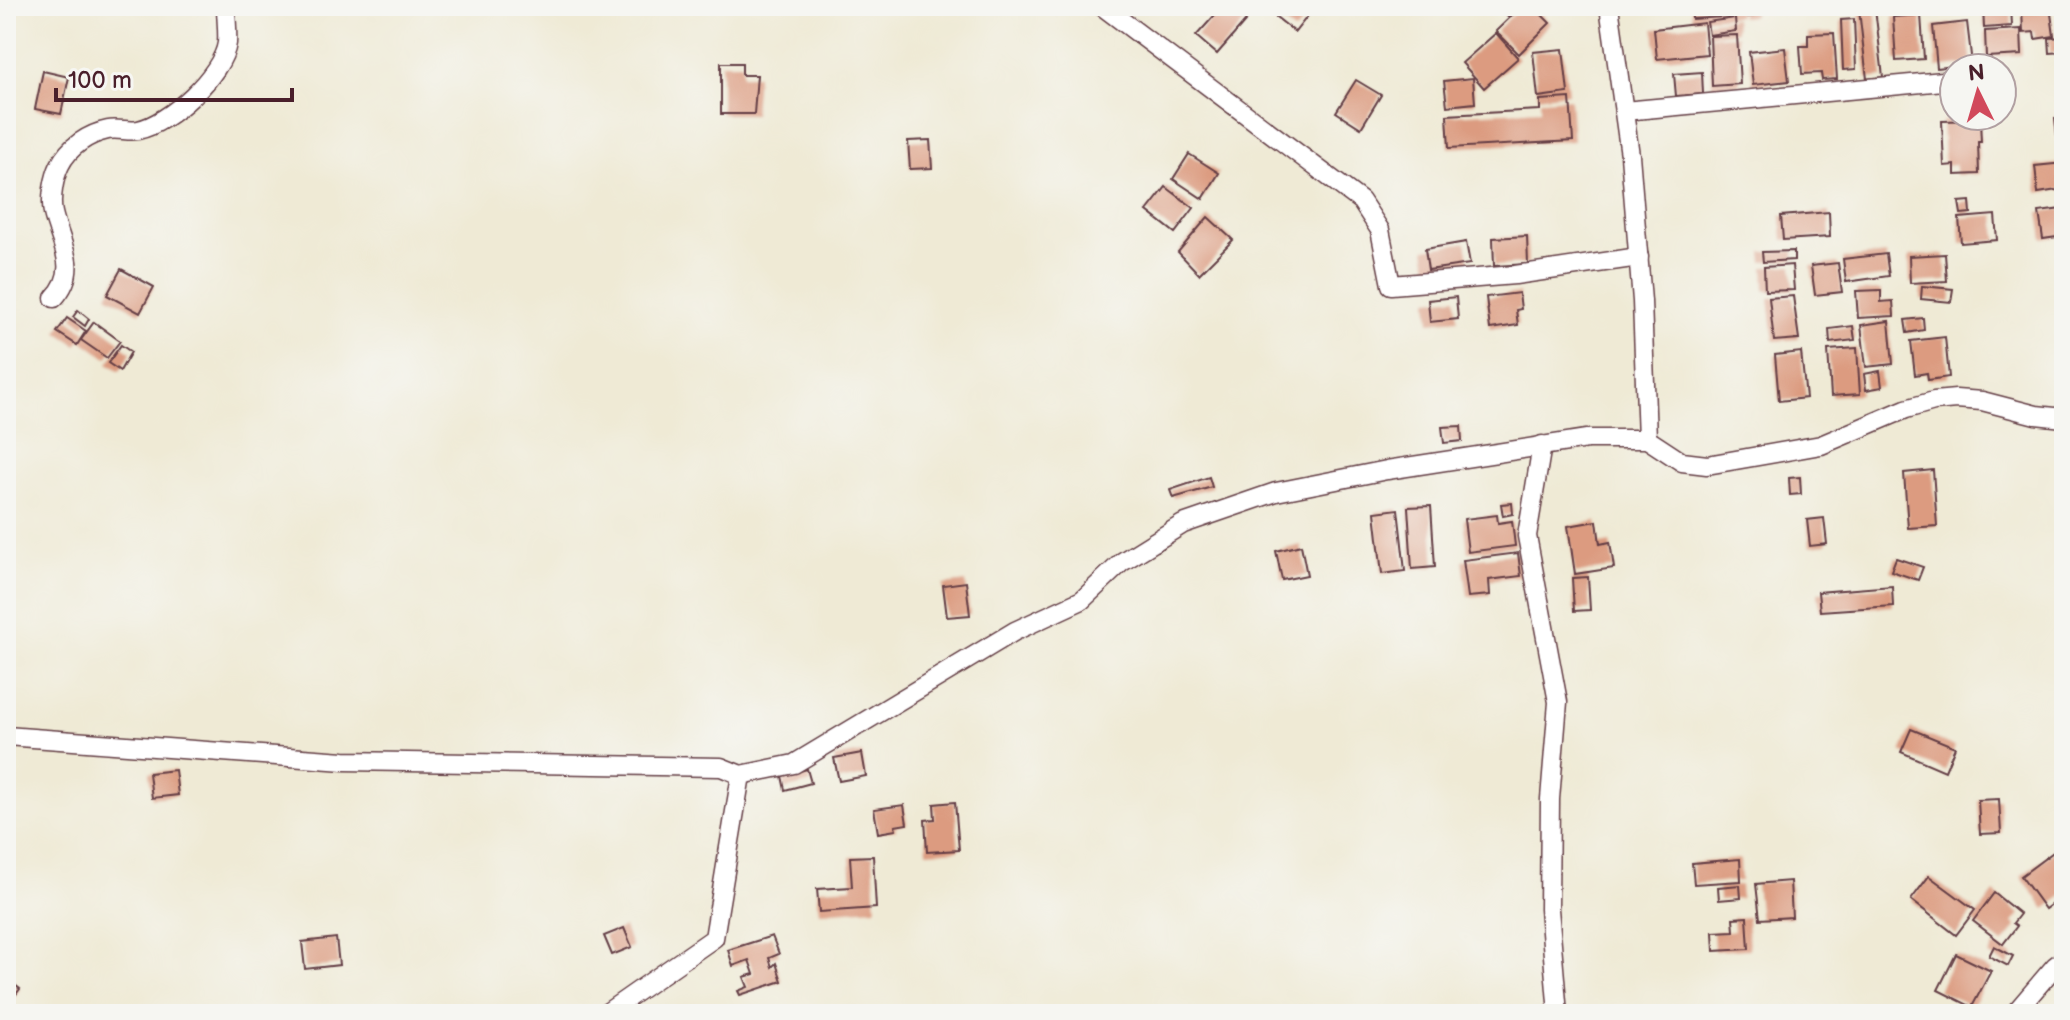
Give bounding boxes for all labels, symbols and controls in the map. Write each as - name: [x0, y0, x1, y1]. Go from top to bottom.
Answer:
- scale bar: [56, 52, 292, 102]
- north arrow: [1938, 52, 2018, 132]
- text: N: [1967, 59, 1986, 88]
- text: 100 m: [68, 66, 132, 95]

